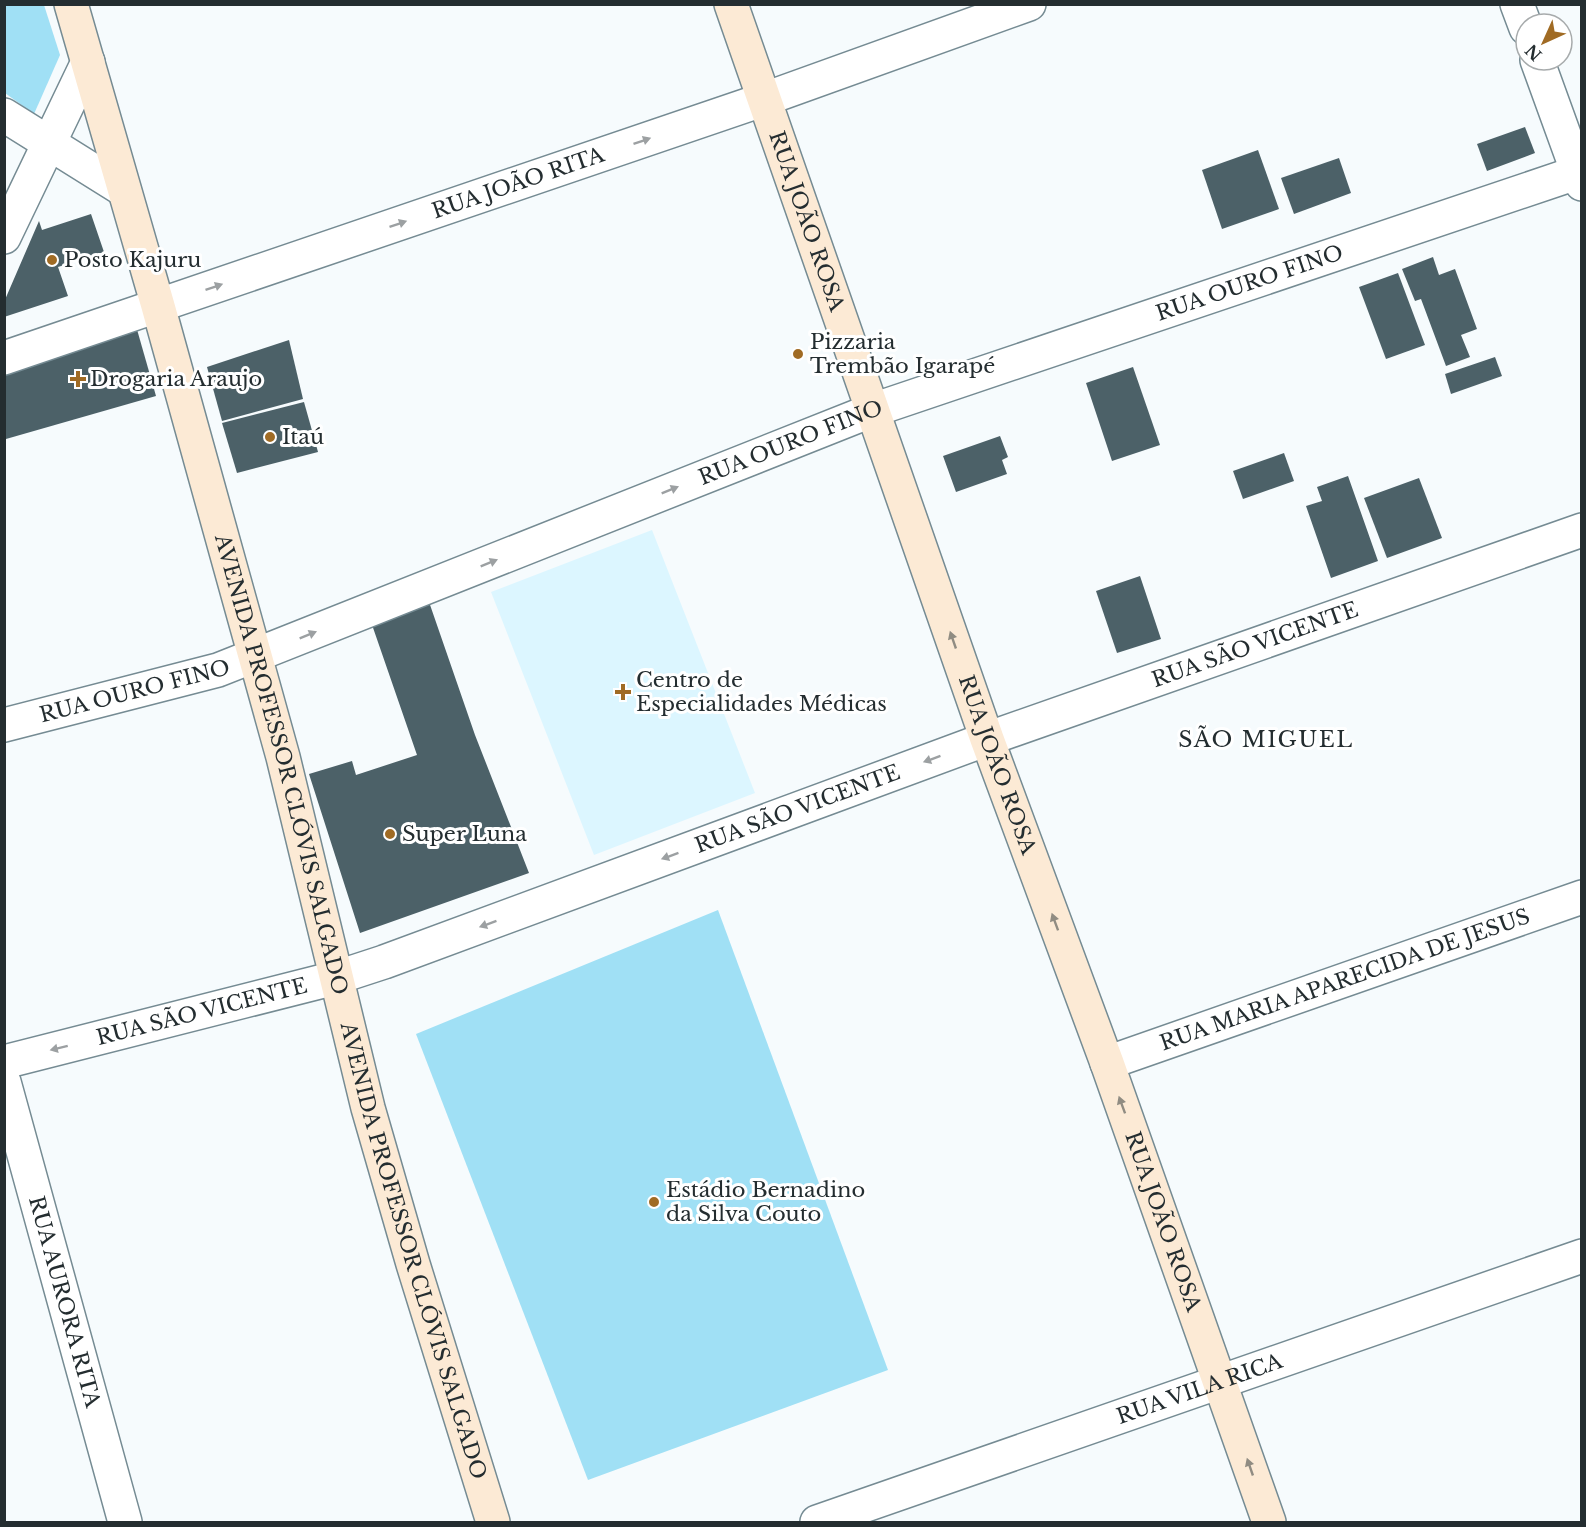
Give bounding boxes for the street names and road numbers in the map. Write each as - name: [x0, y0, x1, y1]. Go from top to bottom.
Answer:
- street label: RUA JOÃO ROSA: [763, 128, 850, 315]
- street label: RUA JOÃO RITA: [428, 141, 608, 224]
- street label: RUA OURO FINO: [1153, 239, 1346, 327]
- street label: RUA OURO FINO: [695, 395, 886, 491]
- street label: AVENIDA PROFESSOR CLÓVIS SALGADO: [209, 530, 353, 997]
- street label: RUA SÃO VICENTE: [1148, 597, 1362, 693]
- street label: RUA OURO FINO: [37, 653, 234, 728]
- street label: RUA JOÃO ROSA: [953, 672, 1042, 859]
- street label: RUA SÃO VICENTE: [691, 759, 904, 859]
- street label: RUA MARIA APARECIDA DE JESUS: [1156, 903, 1533, 1057]
- street label: RUA SÃO VICENTE: [93, 973, 310, 1051]
- street label: AVENIDA PROFESSOR CLÓVIS SALGADO: [334, 1019, 492, 1482]
- street label: RUA JOÃO ROSA: [1119, 1128, 1207, 1316]
- street label: RUA AURORA RITA: [23, 1193, 106, 1411]
- street label: RUA VILA RICA: [1113, 1348, 1287, 1430]

